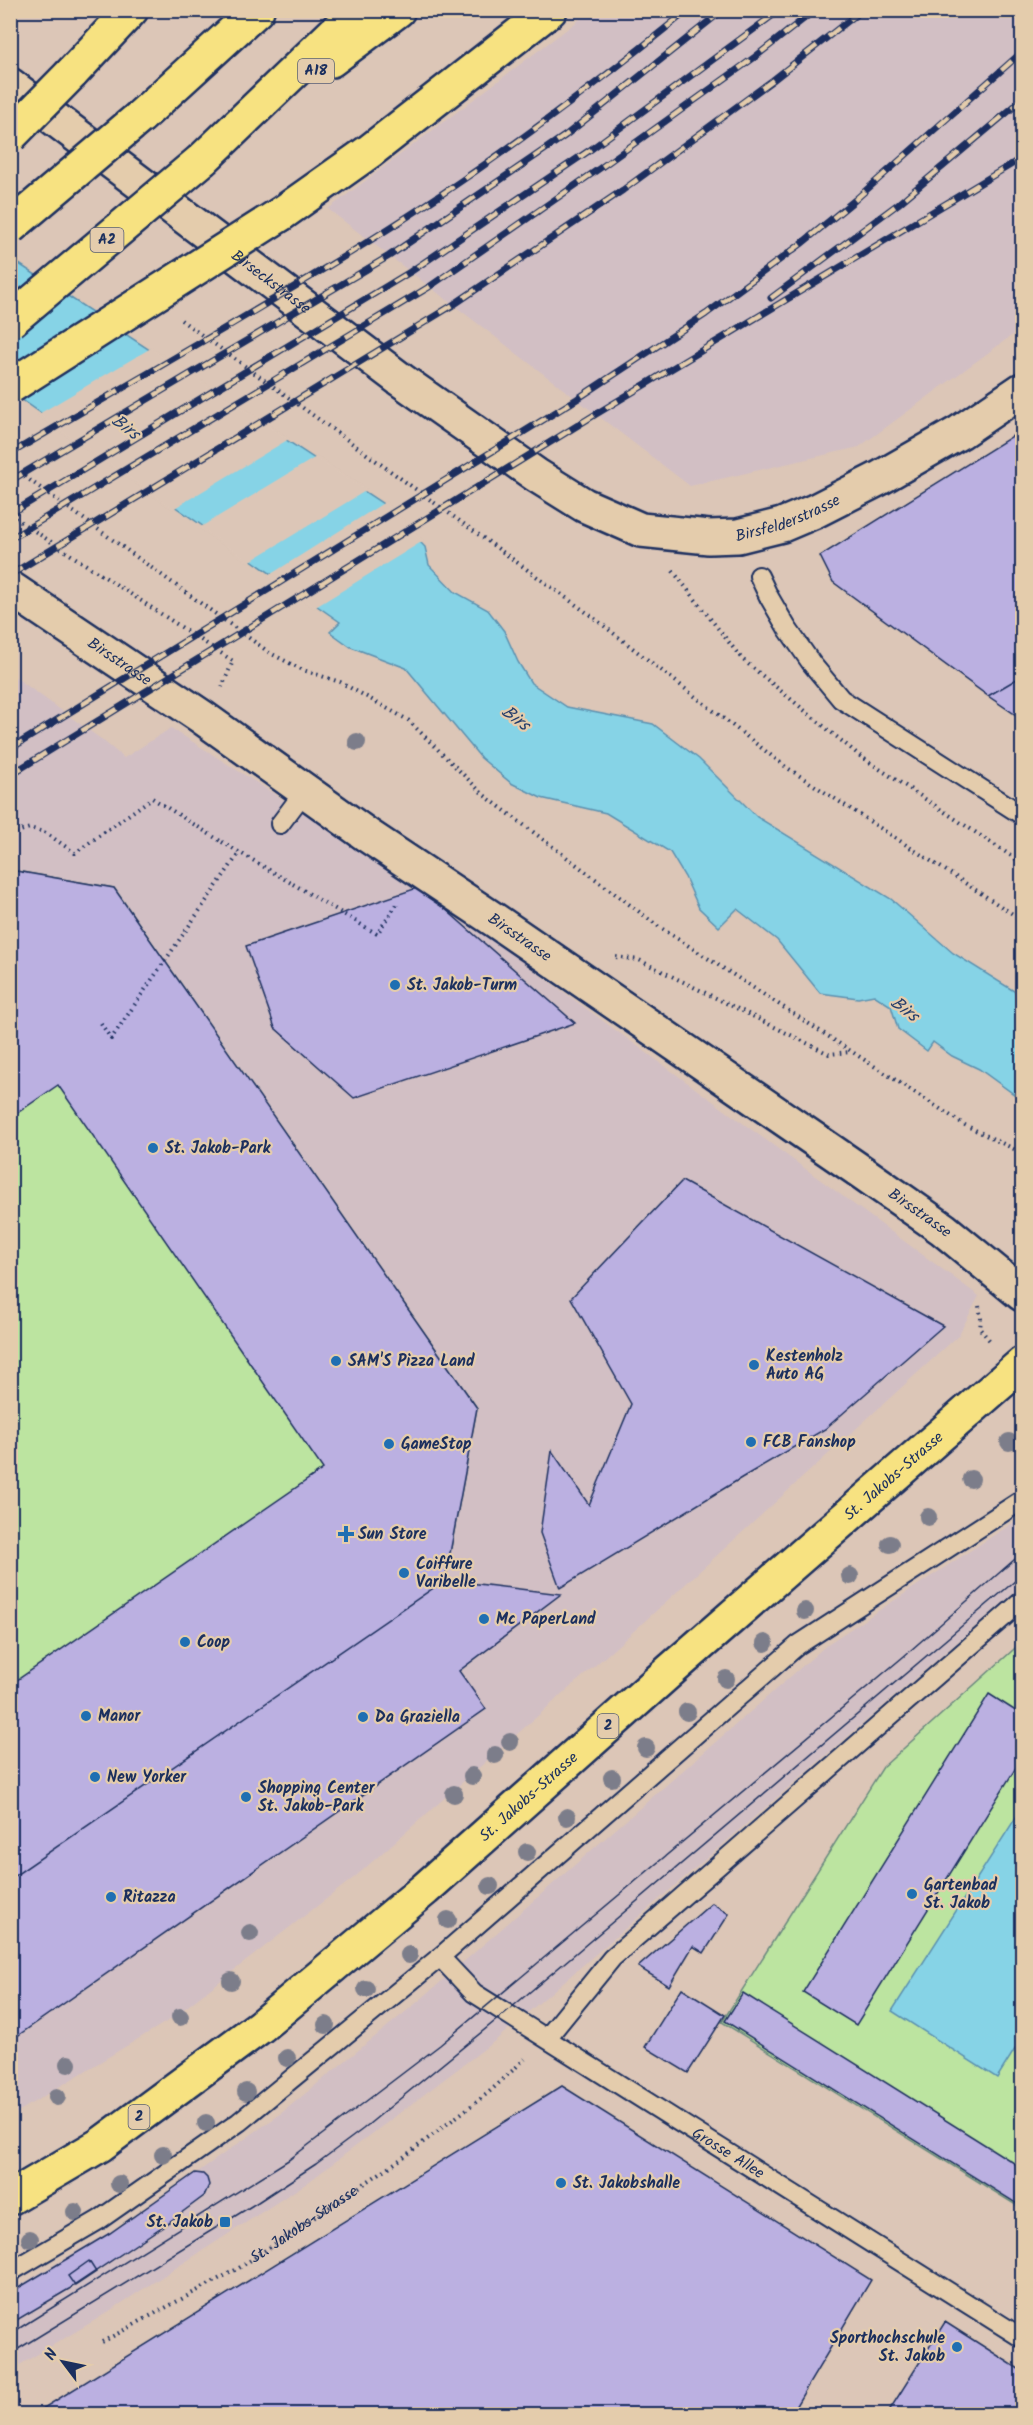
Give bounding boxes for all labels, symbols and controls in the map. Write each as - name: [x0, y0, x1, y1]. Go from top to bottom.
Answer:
- road number: A18: [298, 59, 334, 83]
- road number: A2: [90, 228, 124, 252]
- street label: Birseckstrasse: [226, 243, 316, 320]
- water label: Birs: [105, 408, 147, 450]
- street label: Birsfelderstrasse: [733, 488, 845, 549]
- street label: Birsstrasse: [82, 631, 157, 692]
- water label: Birs: [495, 699, 537, 741]
- street label: Birsstrasse: [483, 906, 557, 968]
- place label: St. Jakob-Turm: [407, 973, 517, 998]
- marker: St. Jakob-Turm: [388, 978, 402, 992]
- water label: Birs: [884, 990, 926, 1032]
- place label: St. Jakob-Park: [165, 1136, 271, 1161]
- marker: St. Jakob-Park: [146, 1141, 160, 1155]
- street label: Birsstrasse: [883, 1182, 957, 1244]
- place label: Kestenholz Auto AG: [766, 1344, 843, 1387]
- place label: SAM'S Pizza Land: [348, 1349, 475, 1374]
- marker: SAM'S Pizza Land: [329, 1354, 343, 1368]
- marker: Kestenholz Auto AG: [747, 1358, 761, 1372]
- street label: St. Jakobs-Strasse: [838, 1425, 949, 1527]
- place label: FCB Fanshop: [763, 1430, 856, 1455]
- place label: GameStop: [401, 1432, 472, 1457]
- marker: FCB Fanshop: [744, 1435, 758, 1449]
- marker: GameStop: [382, 1437, 396, 1451]
- place label: Sun Store: [358, 1522, 427, 1547]
- marker: Sun Store: [339, 1527, 353, 1541]
- place label: Coiffure Varibelle: [416, 1552, 476, 1595]
- marker: Coiffure Varibelle: [397, 1566, 411, 1580]
- place label: Mc PaperLand: [496, 1607, 596, 1632]
- marker: Mc PaperLand: [477, 1612, 491, 1626]
- place label: Coop: [197, 1630, 230, 1655]
- marker: Coop: [178, 1635, 192, 1649]
- place label: Manor: [98, 1704, 141, 1729]
- place label: Da Graziella: [375, 1705, 460, 1730]
- marker: Manor: [79, 1709, 93, 1723]
- marker: Da Graziella: [356, 1710, 370, 1724]
- road number: 2: [598, 1714, 618, 1738]
- street label: St. Jakobs-Strasse: [473, 1746, 584, 1848]
- place label: New Yorker: [107, 1765, 187, 1790]
- marker: New Yorker: [88, 1770, 102, 1784]
- place label: Shopping Center St. Jakob-Park: [258, 1776, 376, 1819]
- marker: Shopping Center St. Jakob-Park: [239, 1790, 253, 1804]
- place label: Gartenbad St. Jakob: [924, 1873, 998, 1916]
- place label: Ritazza: [123, 1885, 176, 1910]
- marker: Gartenbad St. Jakob: [905, 1887, 919, 1901]
- marker: Ritazza: [104, 1890, 118, 1904]
- road number: 2: [128, 2105, 150, 2129]
- street label: Grosse Allee: [687, 2121, 769, 2185]
- place label: St. Jakobshalle: [573, 2171, 680, 2196]
- marker: St. Jakobshalle: [554, 2176, 568, 2190]
- street label: St. Jakobs-Strasse: [245, 2179, 363, 2270]
- place label: St. Jakob: [147, 2210, 213, 2235]
- marker: St. Jakob: [218, 2215, 232, 2229]
- place label: Sporthochschule St. Jakob: [830, 2326, 945, 2369]
- north arrow: [33, 2332, 93, 2392]
- marker: Sporthochschule St. Jakob: [950, 2340, 964, 2354]
- text: N: [38, 2344, 65, 2366]

